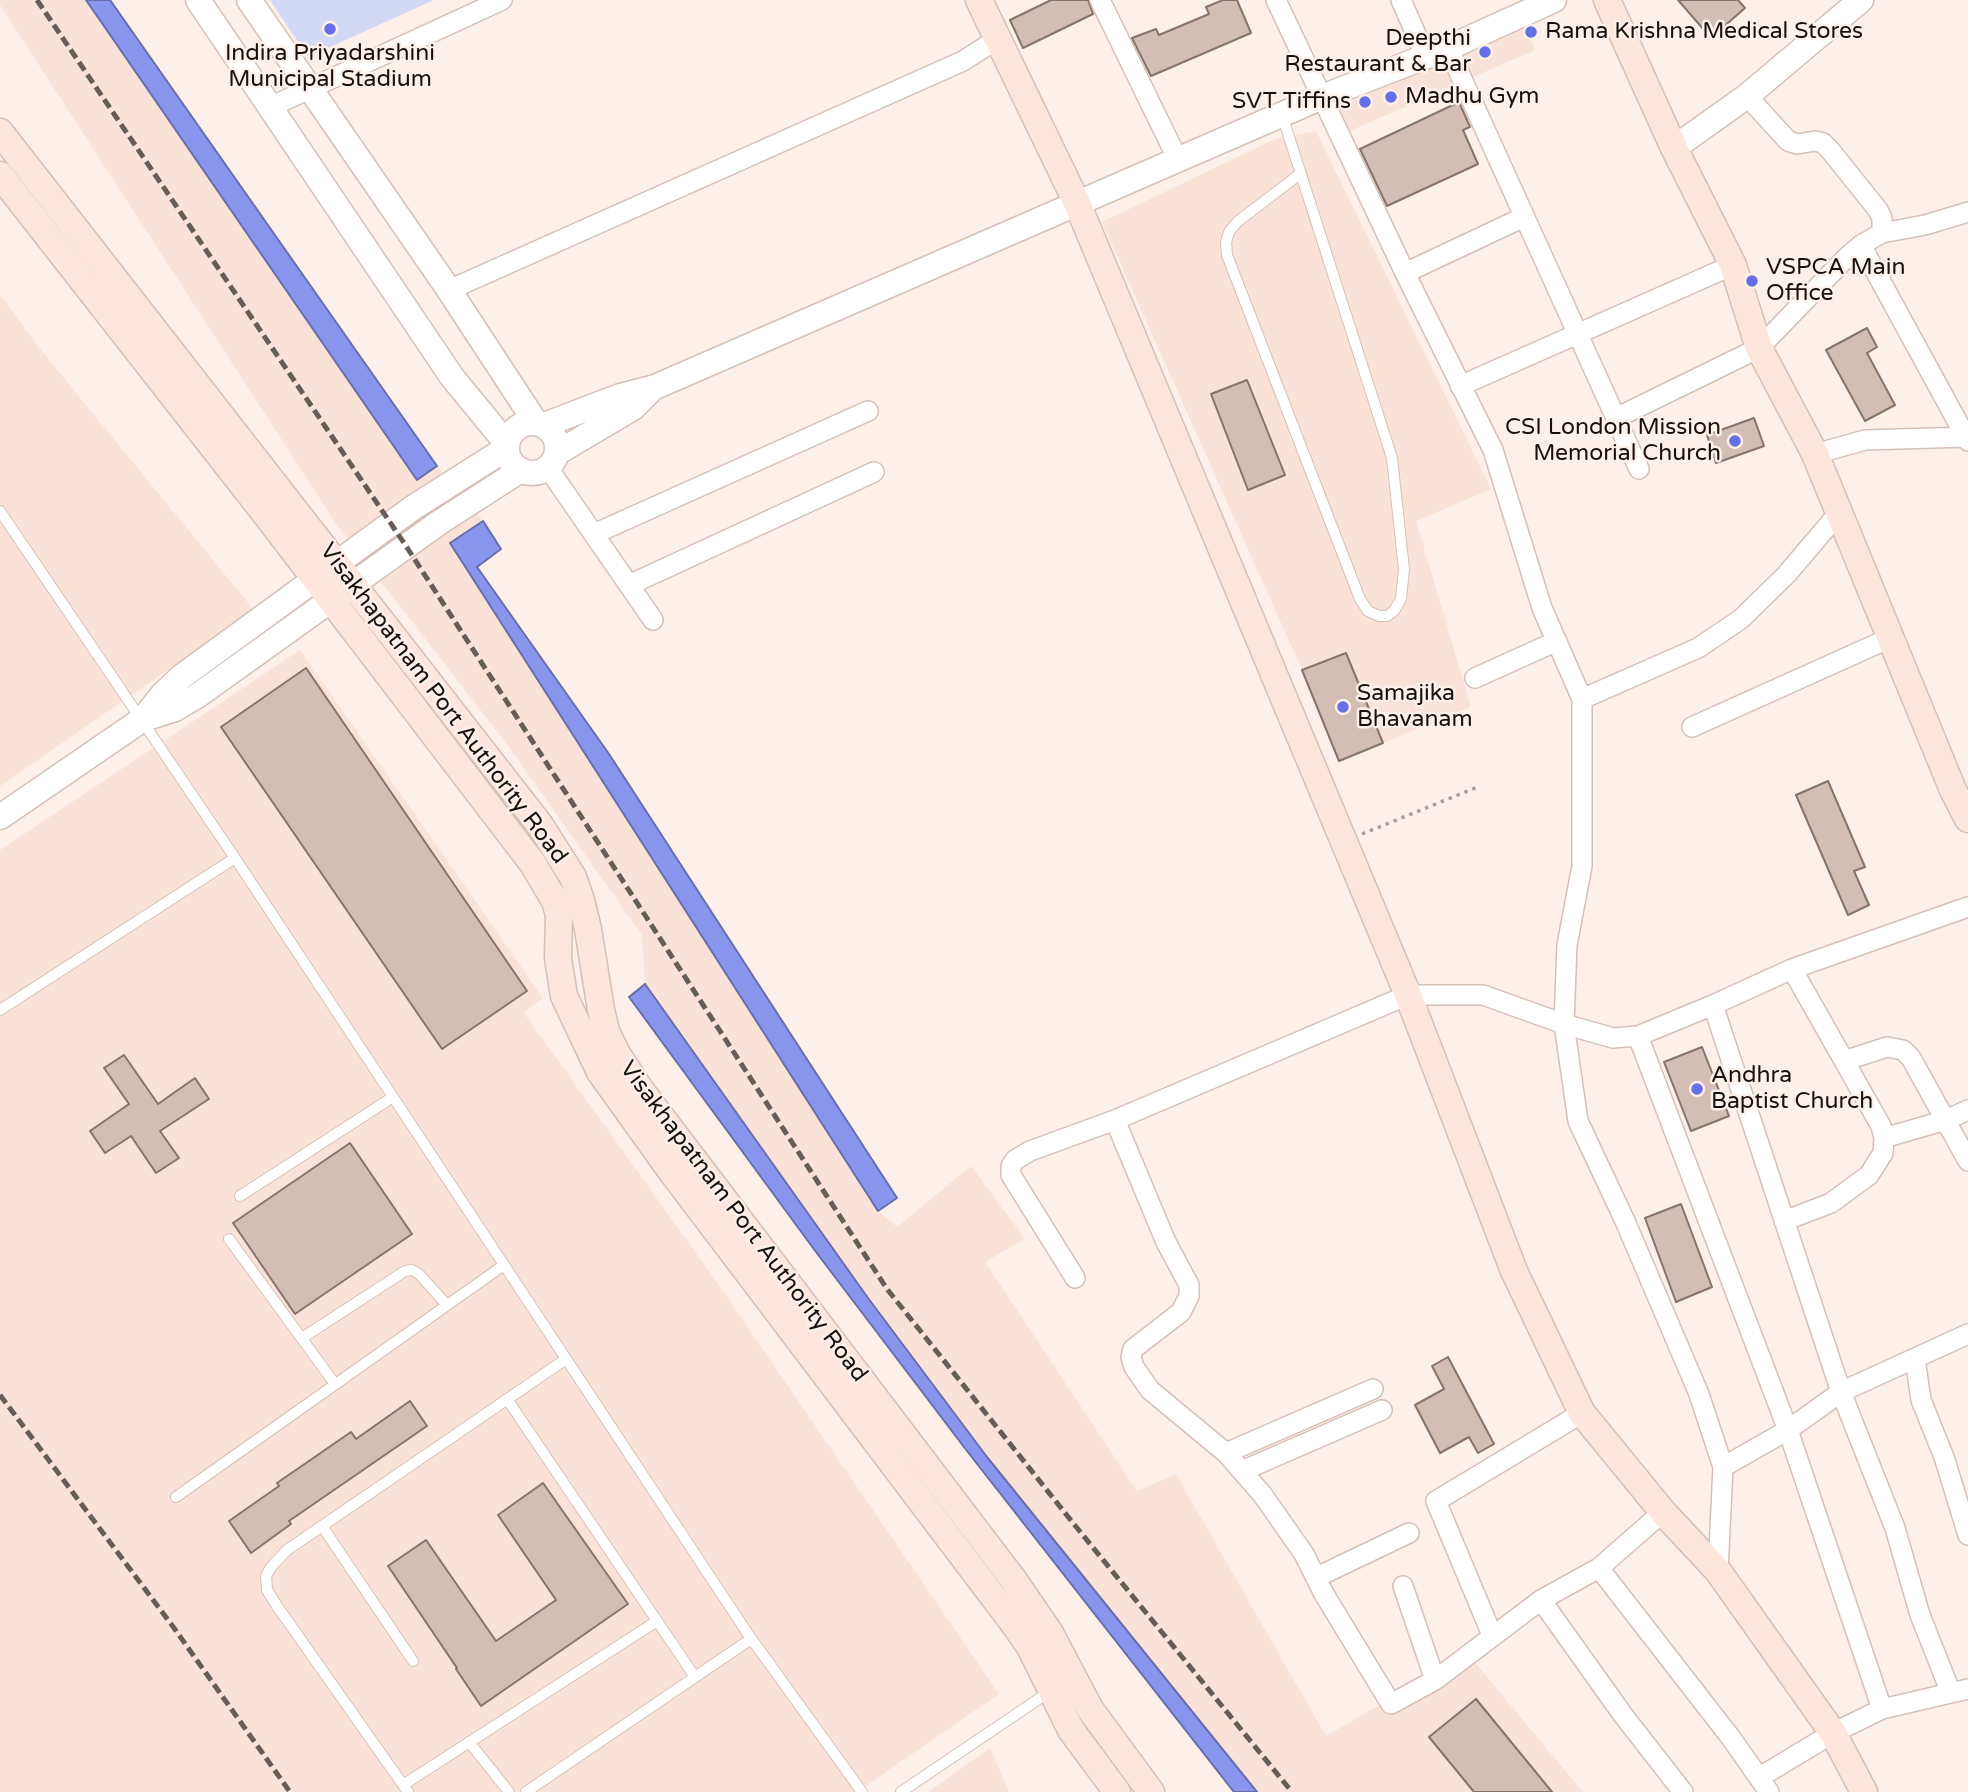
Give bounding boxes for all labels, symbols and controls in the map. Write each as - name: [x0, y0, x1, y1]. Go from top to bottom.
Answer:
- place label: Rama Krishna Medical Stores: [1545, 18, 1863, 46]
- marker: Indira Priyadarshini Municipal Stadium: [322, 21, 338, 37]
- marker: Rama Krishna Medical Stores: [1523, 24, 1539, 40]
- place label: Deepthi Restaurant & Bar: [1284, 25, 1471, 79]
- place label: Indira Priyadarshini Municipal Stadium: [225, 40, 435, 94]
- marker: Deepthi Restaurant & Bar: [1477, 44, 1493, 60]
- place label: Madhu Gym: [1405, 83, 1539, 111]
- place label: SVT Tiffins: [1232, 88, 1351, 116]
- marker: Madhu Gym: [1383, 89, 1399, 105]
- marker: SVT Tiffins: [1357, 94, 1373, 110]
- place label: VSPCA Main Office: [1766, 254, 1905, 308]
- marker: VSPCA Main Office: [1744, 273, 1760, 289]
- place label: CSI London Mission Memorial Church: [1505, 414, 1721, 468]
- marker: CSI London Mission Memorial Church: [1727, 433, 1743, 449]
- street label: Visakhapatnam Port Authority Road: [313, 538, 573, 870]
- place label: Samajika Bhavanam: [1357, 680, 1473, 734]
- marker: Samajika Bhavanam: [1335, 699, 1351, 715]
- street label: Visakhapatnam Port Authority Road: [613, 1056, 873, 1388]
- place label: Andhra Baptist Church: [1711, 1062, 1873, 1116]
- marker: Andhra Baptist Church: [1689, 1081, 1705, 1097]

